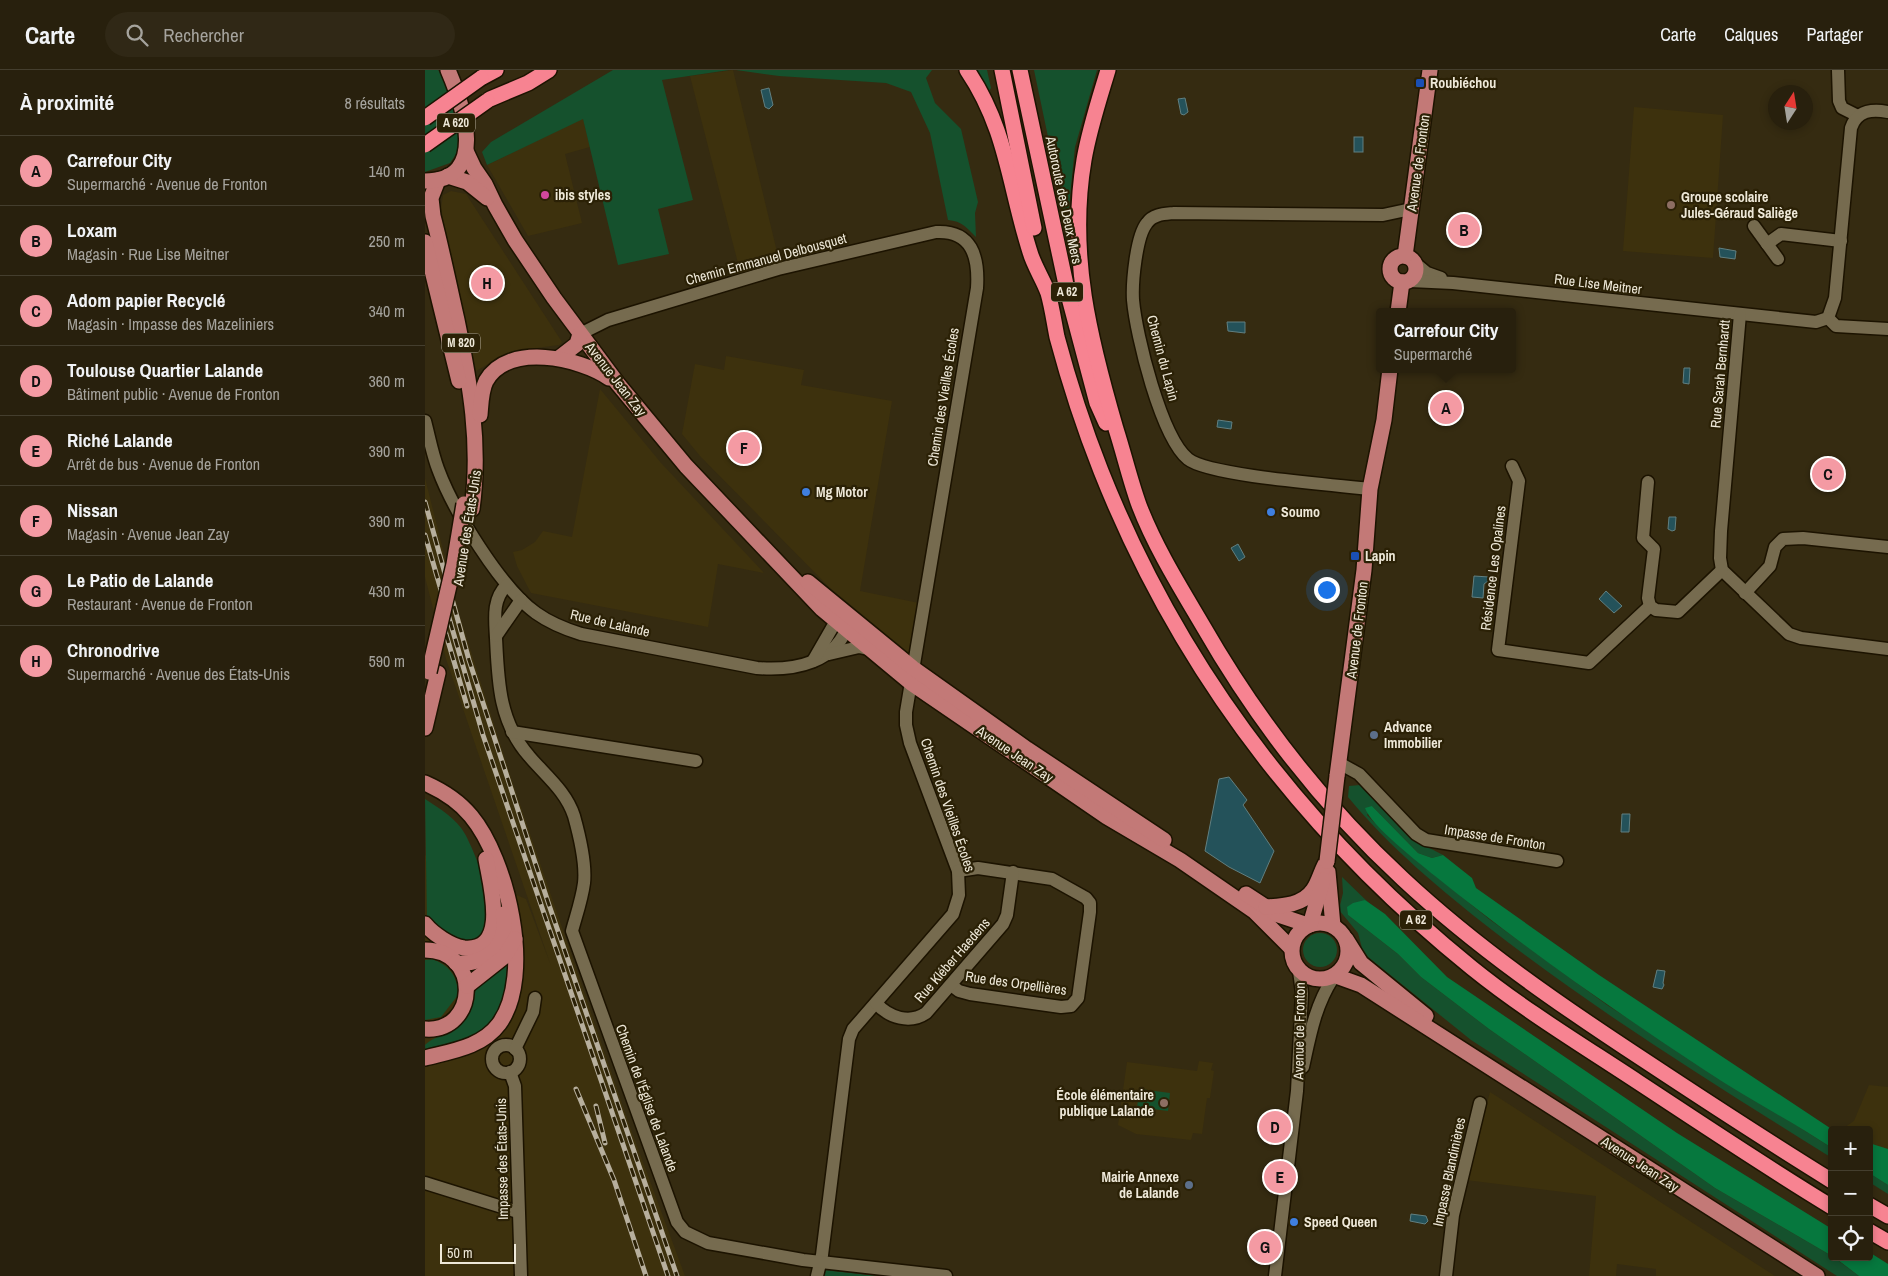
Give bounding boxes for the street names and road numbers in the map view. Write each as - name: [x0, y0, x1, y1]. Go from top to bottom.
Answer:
- street label: Avenue de Fronton: [1402, 113, 1434, 214]
- road number: A 620: [437, 114, 475, 132]
- street label: Autoroute des Deux Mers: [1041, 133, 1086, 266]
- street label: Chemin Emmanuel Delbousquet: [684, 229, 848, 289]
- street label: Rue Lise Meitner: [1553, 270, 1643, 298]
- road number: A 62: [1051, 282, 1083, 302]
- street label: Chemin du Lapin: [1143, 313, 1183, 403]
- street label: Rue Sarah Bernhardt: [1706, 319, 1734, 429]
- street label: Chemin des Vieilles Écoles: [923, 326, 963, 468]
- road number: M 820: [442, 334, 480, 352]
- street label: Avenue Jean Zay: [581, 338, 651, 420]
- street label: Avenue des États-Unis: [449, 468, 485, 588]
- street label: Résidence Les Opalines: [1476, 504, 1510, 631]
- street label: Avenue de Fronton: [1342, 581, 1372, 680]
- street label: Rue de Lalande: [568, 605, 652, 641]
- street label: Avenue Jean Zay: [972, 721, 1057, 787]
- street label: Chemin des Vieilles Écoles: [917, 736, 979, 874]
- street label: Impasse de Fronton: [1443, 820, 1547, 854]
- road number: A 62: [1400, 910, 1432, 930]
- street label: Rue Kléber Haedens: [910, 914, 994, 1006]
- street label: Rue des Orpellières: [964, 967, 1068, 999]
- street label: Avenue de Fronton: [1289, 982, 1309, 1081]
- street label: Chemin de l'Église de Lalande: [612, 1022, 682, 1174]
- street label: Impasse des États-Unis: [492, 1098, 512, 1220]
- street label: Impasse Blandinières: [1429, 1116, 1469, 1228]
- street label: Avenue Jean Zay: [1597, 1132, 1683, 1196]

